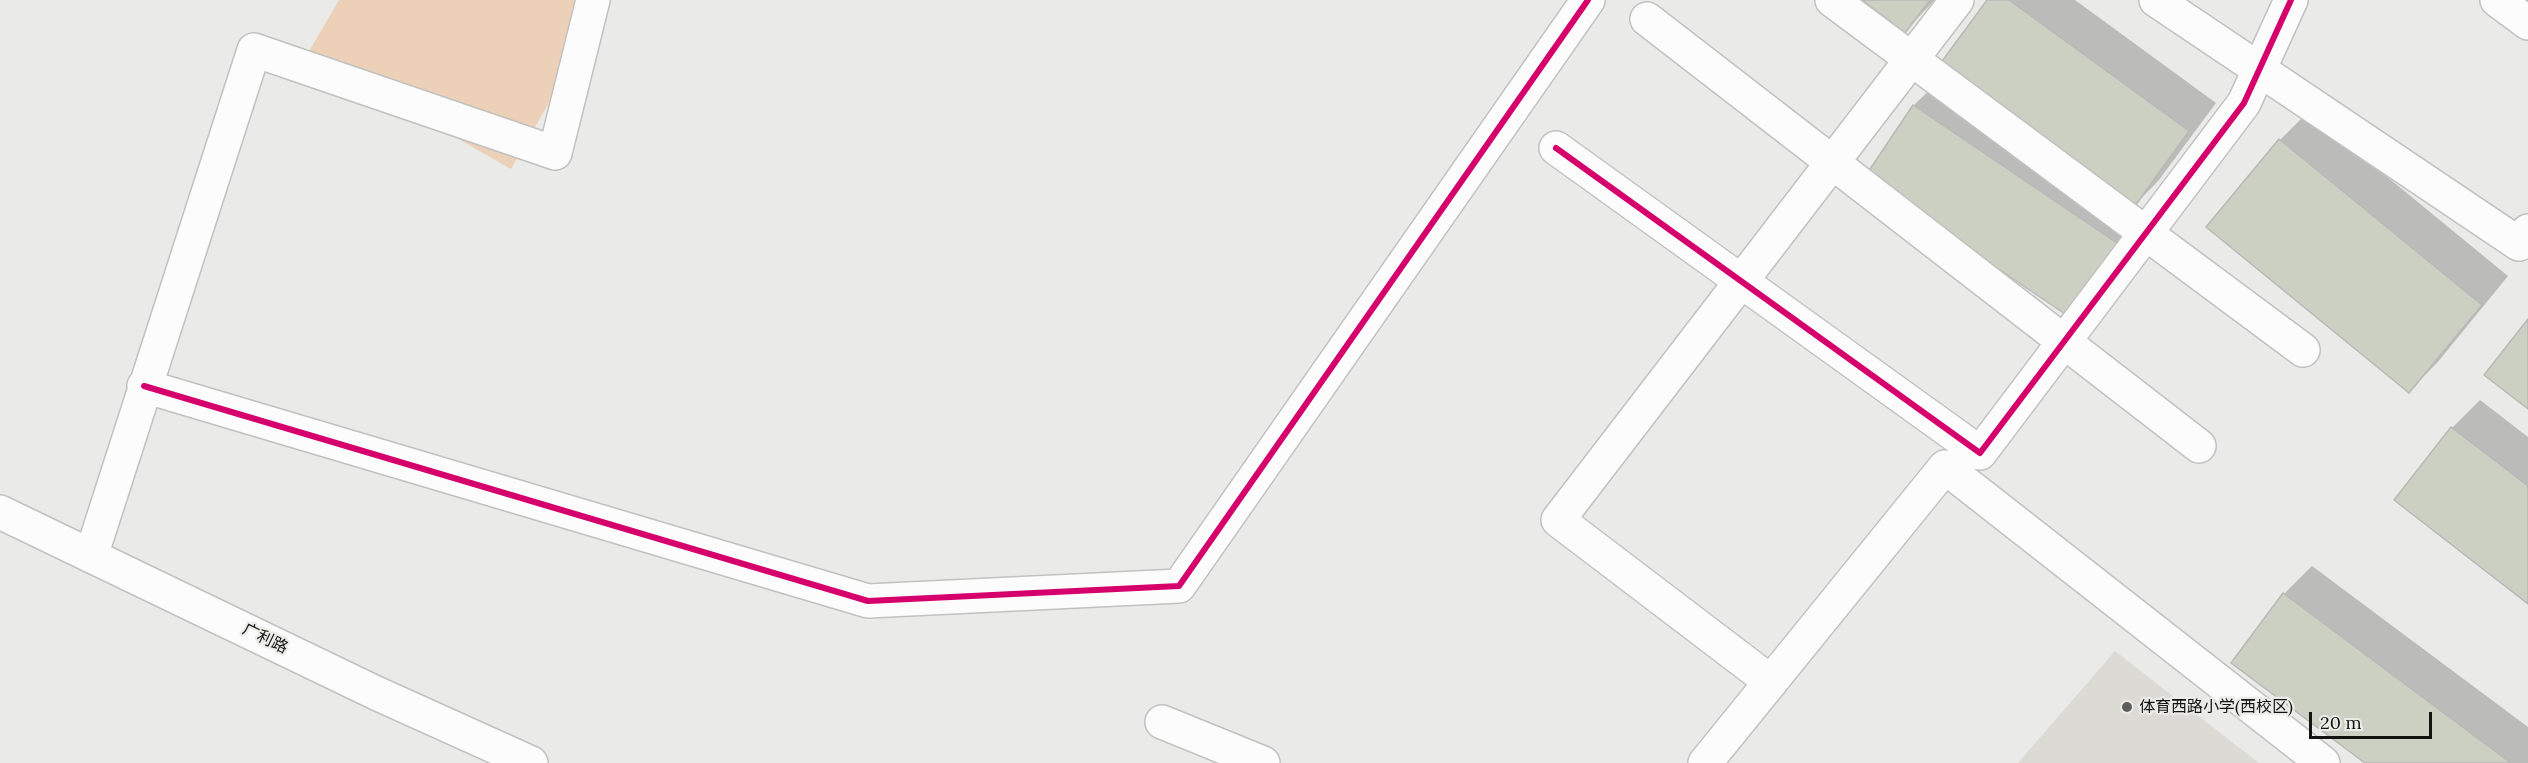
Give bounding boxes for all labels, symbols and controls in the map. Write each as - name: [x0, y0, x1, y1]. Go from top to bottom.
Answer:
- street label: 广利路: [239, 620, 291, 658]
- place label: 体育西路小学(西校区): [2139, 697, 2293, 717]
- marker: 体育西路小学(西校区): [2120, 700, 2134, 714]
- scale bar: [2312, 700, 2435, 738]
- text: 20 m: [2320, 711, 2362, 734]

